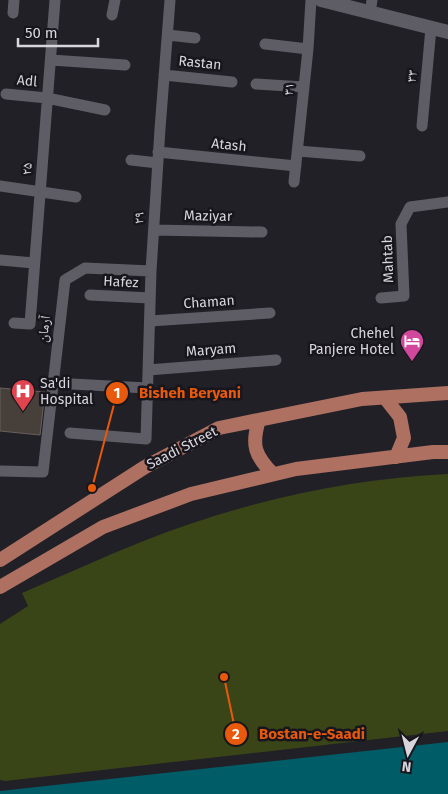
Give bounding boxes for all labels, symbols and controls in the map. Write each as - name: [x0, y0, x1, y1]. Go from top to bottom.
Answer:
- scale bar: [18, 15, 98, 47]
- text: 50 m: [25, 24, 58, 42]
- street label: Rastan: [178, 52, 222, 74]
- street label: ۳۳: [403, 69, 421, 83]
- street label: Adl: [16, 72, 38, 90]
- street label: ۳۱: [280, 82, 298, 96]
- street label: Atash: [211, 135, 247, 155]
- street label: ۲۵: [18, 162, 36, 176]
- street label: Maziyar: [184, 207, 233, 225]
- street label: ۲۹: [130, 211, 148, 225]
- street label: Mahtab: [379, 235, 397, 283]
- street label: Hafez: [103, 273, 139, 291]
- street label: Chaman: [183, 292, 235, 312]
- street label: آرمان: [34, 314, 54, 343]
- place label: Chehel Panjere Hotel: [309, 325, 394, 358]
- hotel icon: Chehel Panjere Hotel: [399, 328, 425, 362]
- street label: Maryam: [185, 340, 237, 360]
- place label: Sa'di Hospital: [40, 375, 93, 408]
- hospital icon: Sa'di Hospital: [10, 378, 36, 412]
- callout: Bisheh Beryani: [104, 378, 251, 408]
- text: 1: [114, 384, 120, 402]
- text: Bisheh Beryani: [139, 384, 241, 402]
- street label: Saadi Street: [144, 423, 221, 473]
- callout: Bostan-e-Saadi: [224, 719, 375, 749]
- text: 2: [232, 725, 240, 743]
- text: Bostan-e-Saadi: [259, 725, 365, 743]
- north arrow: [383, 729, 433, 779]
- text: N: [401, 757, 412, 775]

